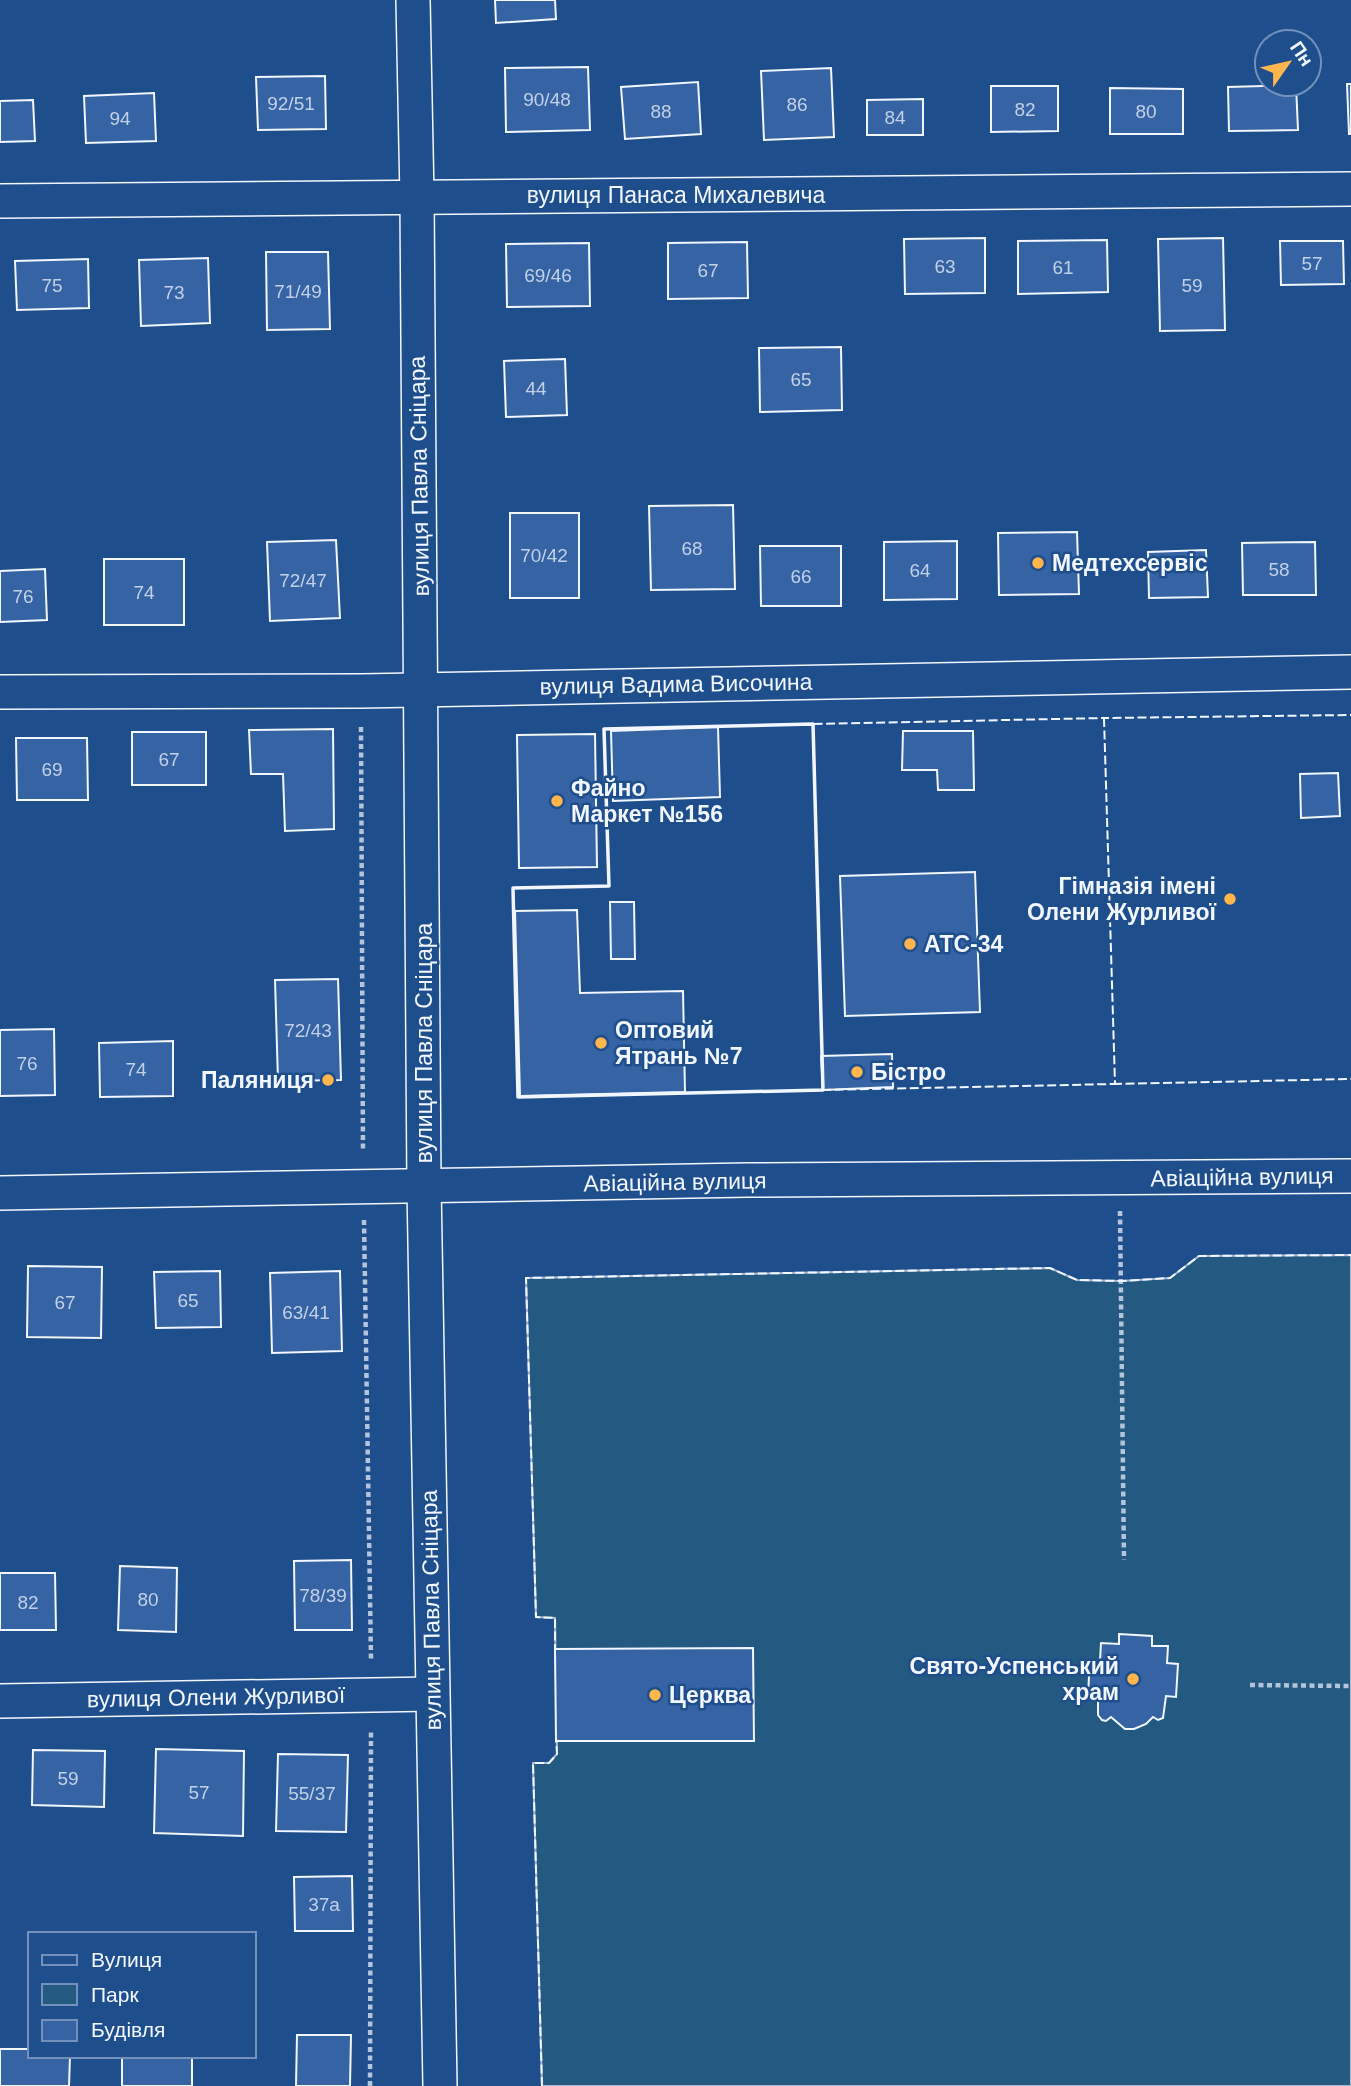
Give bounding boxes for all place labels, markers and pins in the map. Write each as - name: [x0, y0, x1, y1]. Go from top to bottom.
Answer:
- place label: Медтехсервіс: [1052, 550, 1208, 576]
- marker: Медтехсервіс: [1030, 555, 1046, 571]
- place label: Файно Маркет №156: [571, 775, 723, 827]
- marker: Файно Маркет №156: [549, 793, 565, 809]
- place label: Гімназія імені Олени Журливої: [1027, 873, 1217, 925]
- marker: Гімназія імені Олени Журливої: [1222, 891, 1238, 907]
- place label: АТС-34: [924, 931, 1004, 957]
- marker: АТС-34: [902, 936, 918, 952]
- place label: Оптовий Ятрань №7: [615, 1017, 743, 1069]
- marker: Оптовий Ятрань №7: [593, 1035, 609, 1051]
- place label: Бістро: [871, 1059, 946, 1085]
- marker: Бістро: [849, 1064, 865, 1080]
- place label: Паляниця: [201, 1067, 314, 1093]
- marker: Паляниця: [320, 1072, 336, 1088]
- place label: Свято-Успенський храм: [910, 1653, 1119, 1705]
- marker: Свято-Успенський храм: [1125, 1671, 1141, 1687]
- place label: Церква: [669, 1682, 751, 1708]
- marker: Церква: [647, 1687, 663, 1703]

